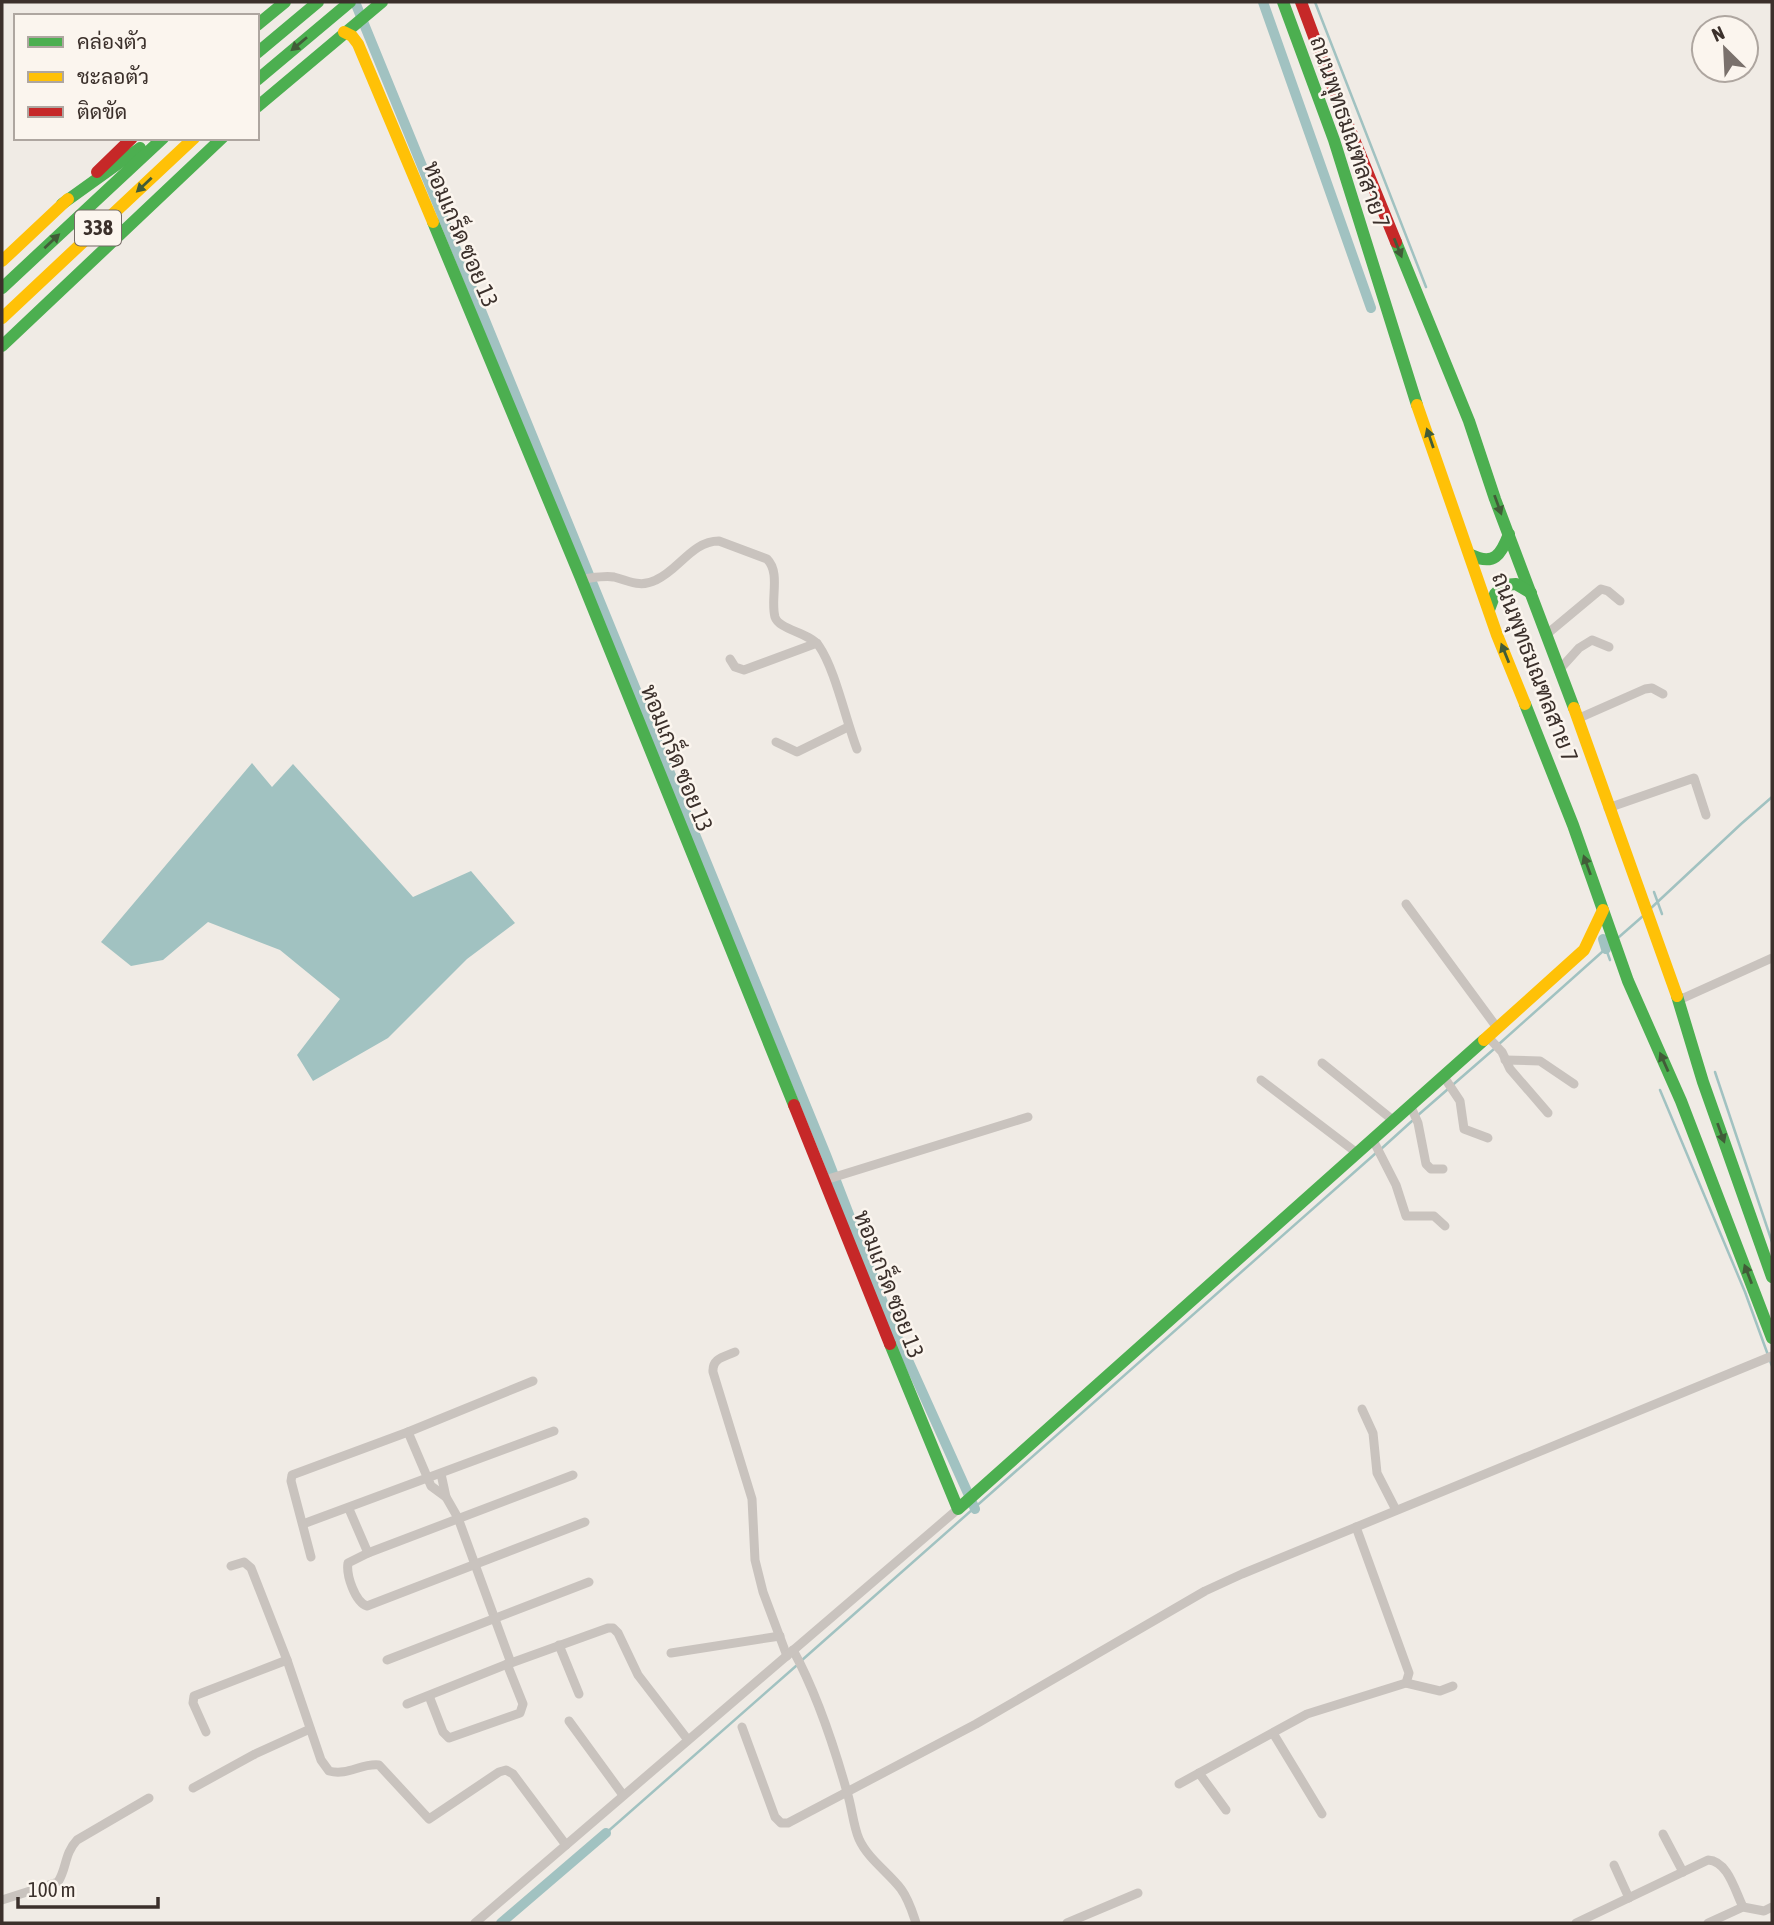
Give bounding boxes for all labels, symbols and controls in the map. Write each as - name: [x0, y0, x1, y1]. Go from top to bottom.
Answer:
- legend: [14, 14, 259, 140]
- north arrow: [1690, 14, 1760, 84]
- text: N: [1708, 21, 1728, 46]
- text: คล่องตัว: [77, 29, 147, 53]
- street label: ถนนพุทธมณฑลสาย 7: [1302, 33, 1395, 232]
- one-way arrow: [291, 36, 308, 51]
- text: ชะลอตัว: [77, 64, 149, 88]
- text: ติดขัด: [77, 99, 127, 123]
- street label: หอมเกร็ด ซอย 13: [419, 156, 507, 311]
- one-way arrow: [135, 177, 153, 193]
- road number: 338: [75, 210, 121, 246]
- one-way arrow: [43, 234, 60, 250]
- one-way arrow: [1393, 237, 1404, 258]
- one-way arrow: [1424, 427, 1435, 448]
- one-way arrow: [1492, 495, 1503, 516]
- street label: ถนนพุทธมณฑลสาย 7: [1484, 568, 1583, 767]
- one-way arrow: [1499, 642, 1510, 663]
- street label: หอมเกร็ด ซอย 13: [636, 679, 722, 835]
- one-way arrow: [1581, 854, 1592, 875]
- one-way arrow: [1658, 1052, 1669, 1073]
- one-way arrow: [1716, 1122, 1727, 1143]
- street label: หอมเกร็ด ซอย 13: [849, 1205, 933, 1362]
- one-way arrow: [1742, 1263, 1753, 1284]
- scale bar: [18, 1866, 158, 1910]
- text: 100 m: [28, 1877, 76, 1901]

